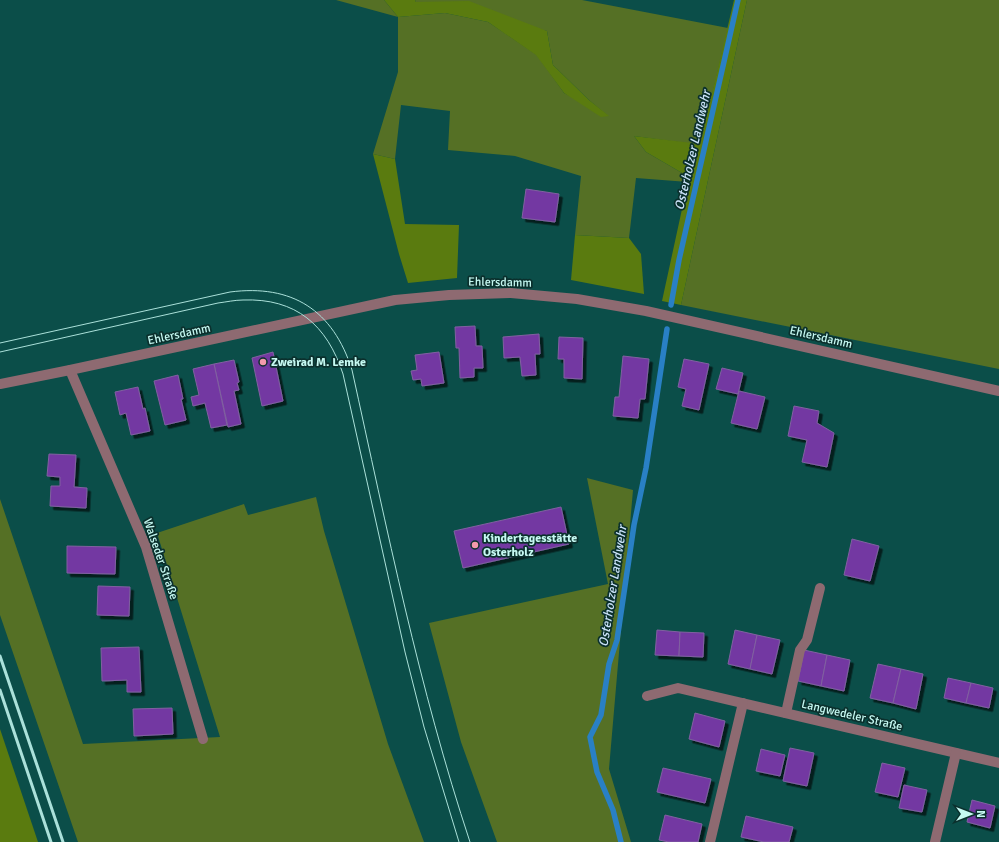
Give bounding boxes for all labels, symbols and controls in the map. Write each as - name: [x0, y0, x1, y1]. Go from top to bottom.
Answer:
- water label: Osterholzer Landwehr: [671, 87, 715, 212]
- street label: Ehlersdamm: [468, 274, 532, 291]
- street label: Ehlersdamm: [146, 321, 212, 348]
- street label: Ehlersdamm: [788, 323, 854, 352]
- place label: Zweirad M. Lemke: [271, 355, 366, 370]
- marker: Zweirad M. Lemke: [258, 357, 268, 367]
- street label: Walseder Straße: [140, 517, 181, 602]
- water label: Osterholzer Landwehr: [596, 522, 631, 648]
- place label: Kindertagesstätte Osterholz: [483, 531, 577, 560]
- marker: Kindertagesstätte Osterholz: [470, 540, 480, 550]
- street label: Langwedeler Straße: [800, 697, 904, 734]
- north arrow: [951, 794, 991, 834]
- text: N: [974, 810, 987, 818]

